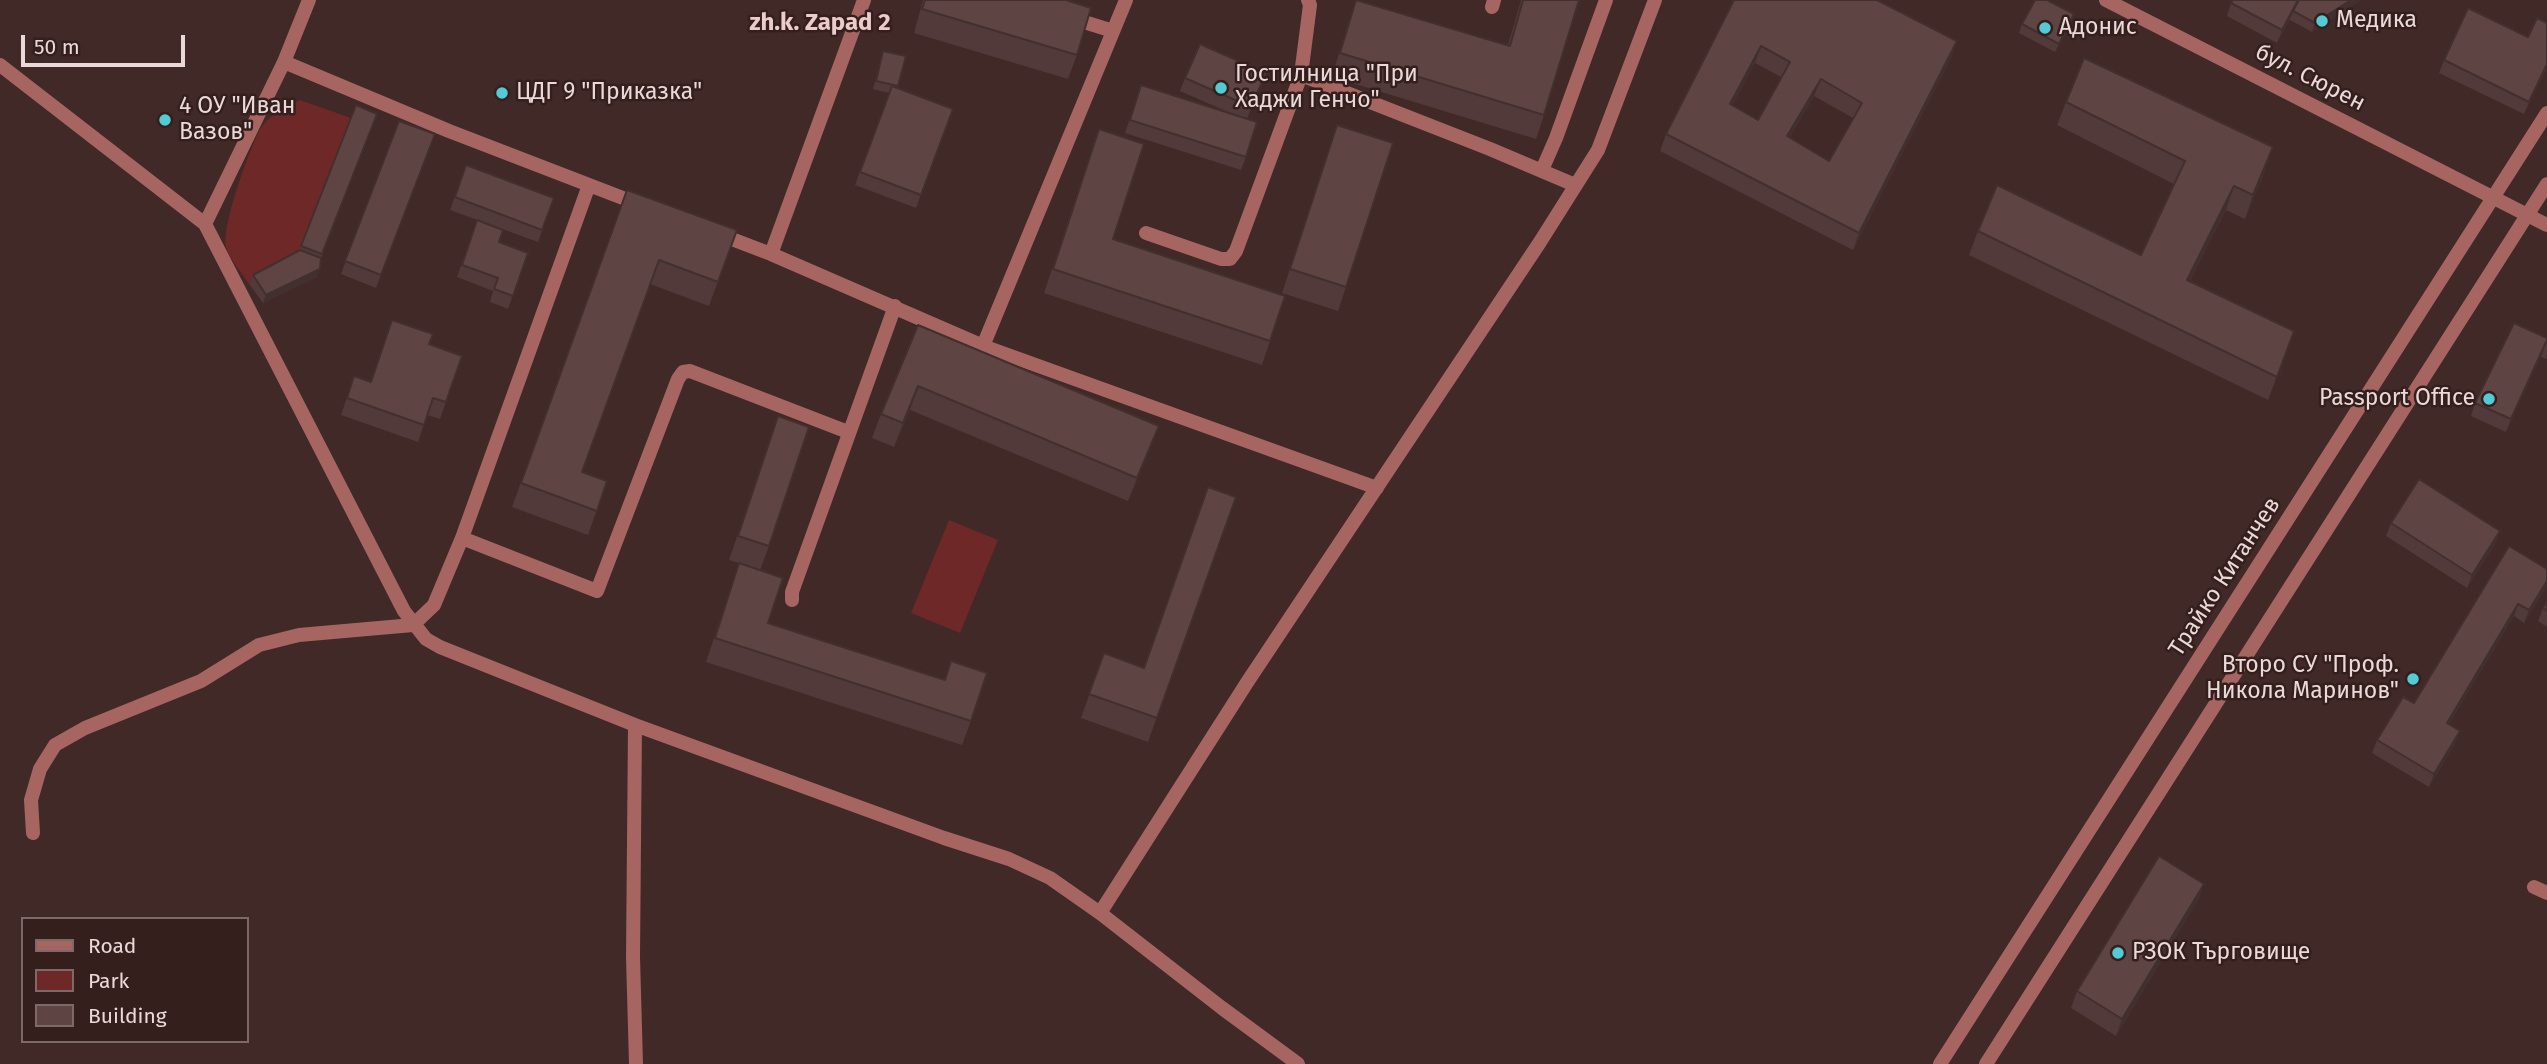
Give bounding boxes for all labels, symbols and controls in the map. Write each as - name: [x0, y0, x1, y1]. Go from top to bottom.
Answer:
- place label: Медика: [2336, 7, 2417, 35]
- district label: zh.k. Zapad 2: [749, 9, 891, 37]
- marker: Медика: [2314, 13, 2330, 29]
- place label: Адонис: [2059, 14, 2137, 42]
- marker: Адонис: [2037, 20, 2053, 36]
- scale bar: [24, 21, 189, 65]
- text: 50 m: [34, 34, 80, 60]
- street label: бул. Сюрен: [2250, 39, 2370, 117]
- place label: Гостилница "При Хаджи Генчо": [1235, 61, 1418, 115]
- place label: ЦДГ 9 "Приказка": [516, 79, 702, 107]
- marker: Гостилница "При Хаджи Генчо": [1213, 80, 1229, 96]
- marker: ЦДГ 9 "Приказка": [494, 85, 510, 101]
- place label: 4 ОУ "Иван Вазов": [179, 93, 295, 147]
- marker: 4 ОУ "Иван Вазов": [157, 112, 173, 128]
- place label: Passport Office: [2319, 385, 2475, 413]
- marker: Passport Office: [2481, 391, 2497, 407]
- street label: Трайко Китанчев: [2163, 492, 2287, 662]
- place label: Второ СУ "Проф. Никола Маринов": [2206, 652, 2399, 706]
- marker: Второ СУ "Проф. Никола Маринов": [2405, 671, 2421, 687]
- legend: [21, 917, 248, 1043]
- text: Road: [88, 933, 136, 959]
- place label: РЗОК Търговище: [2132, 939, 2310, 967]
- marker: РЗОК Търговище: [2110, 945, 2126, 961]
- text: Park: [88, 968, 129, 994]
- text: Building: [88, 1003, 167, 1029]

